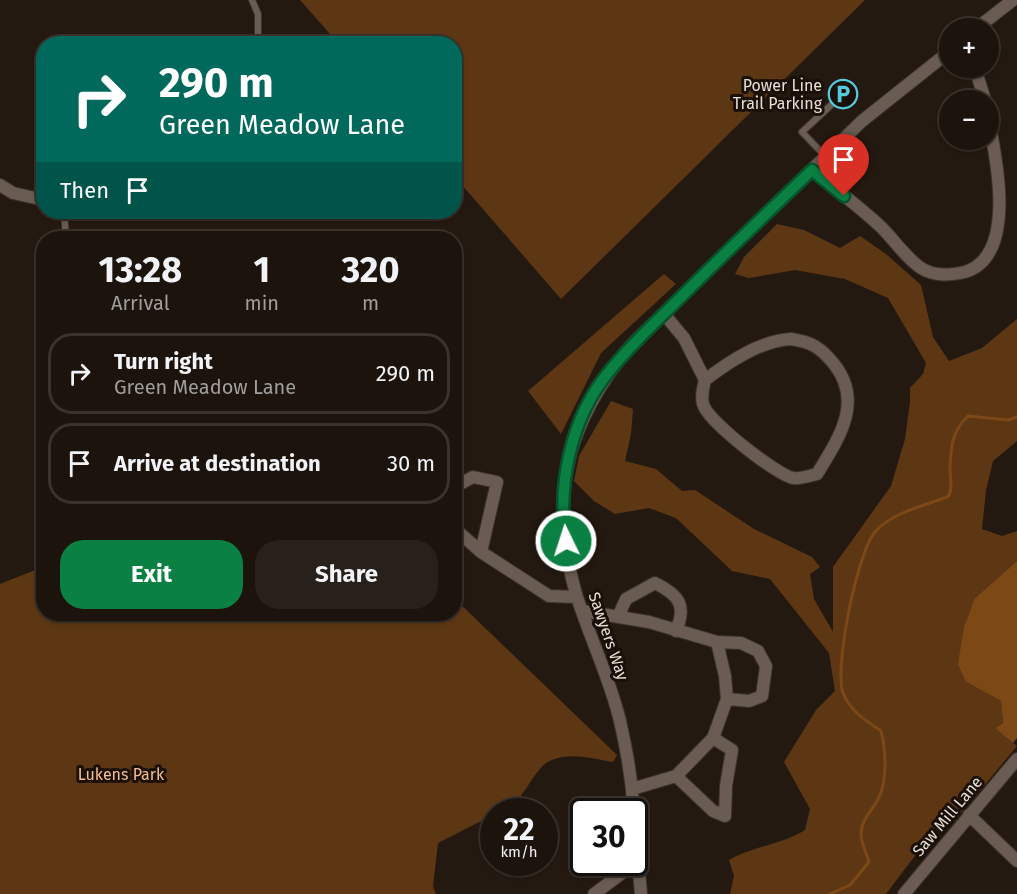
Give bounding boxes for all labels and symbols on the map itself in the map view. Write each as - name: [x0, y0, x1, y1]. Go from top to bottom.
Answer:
- place label: Power Line Trail Parking: [733, 76, 823, 113]
- parking icon: Power Line Trail Parking: [827, 78, 859, 110]
- pin: [818, 134, 869, 196]
- position arrow: [534, 509, 598, 573]
- street label: Sawyers Way: [585, 590, 633, 683]
- park label: Lukens Park: [78, 765, 165, 784]
- street label: Saw Mill Lane: [909, 773, 986, 860]
- speed limit sign: 30: [570, 798, 648, 876]

